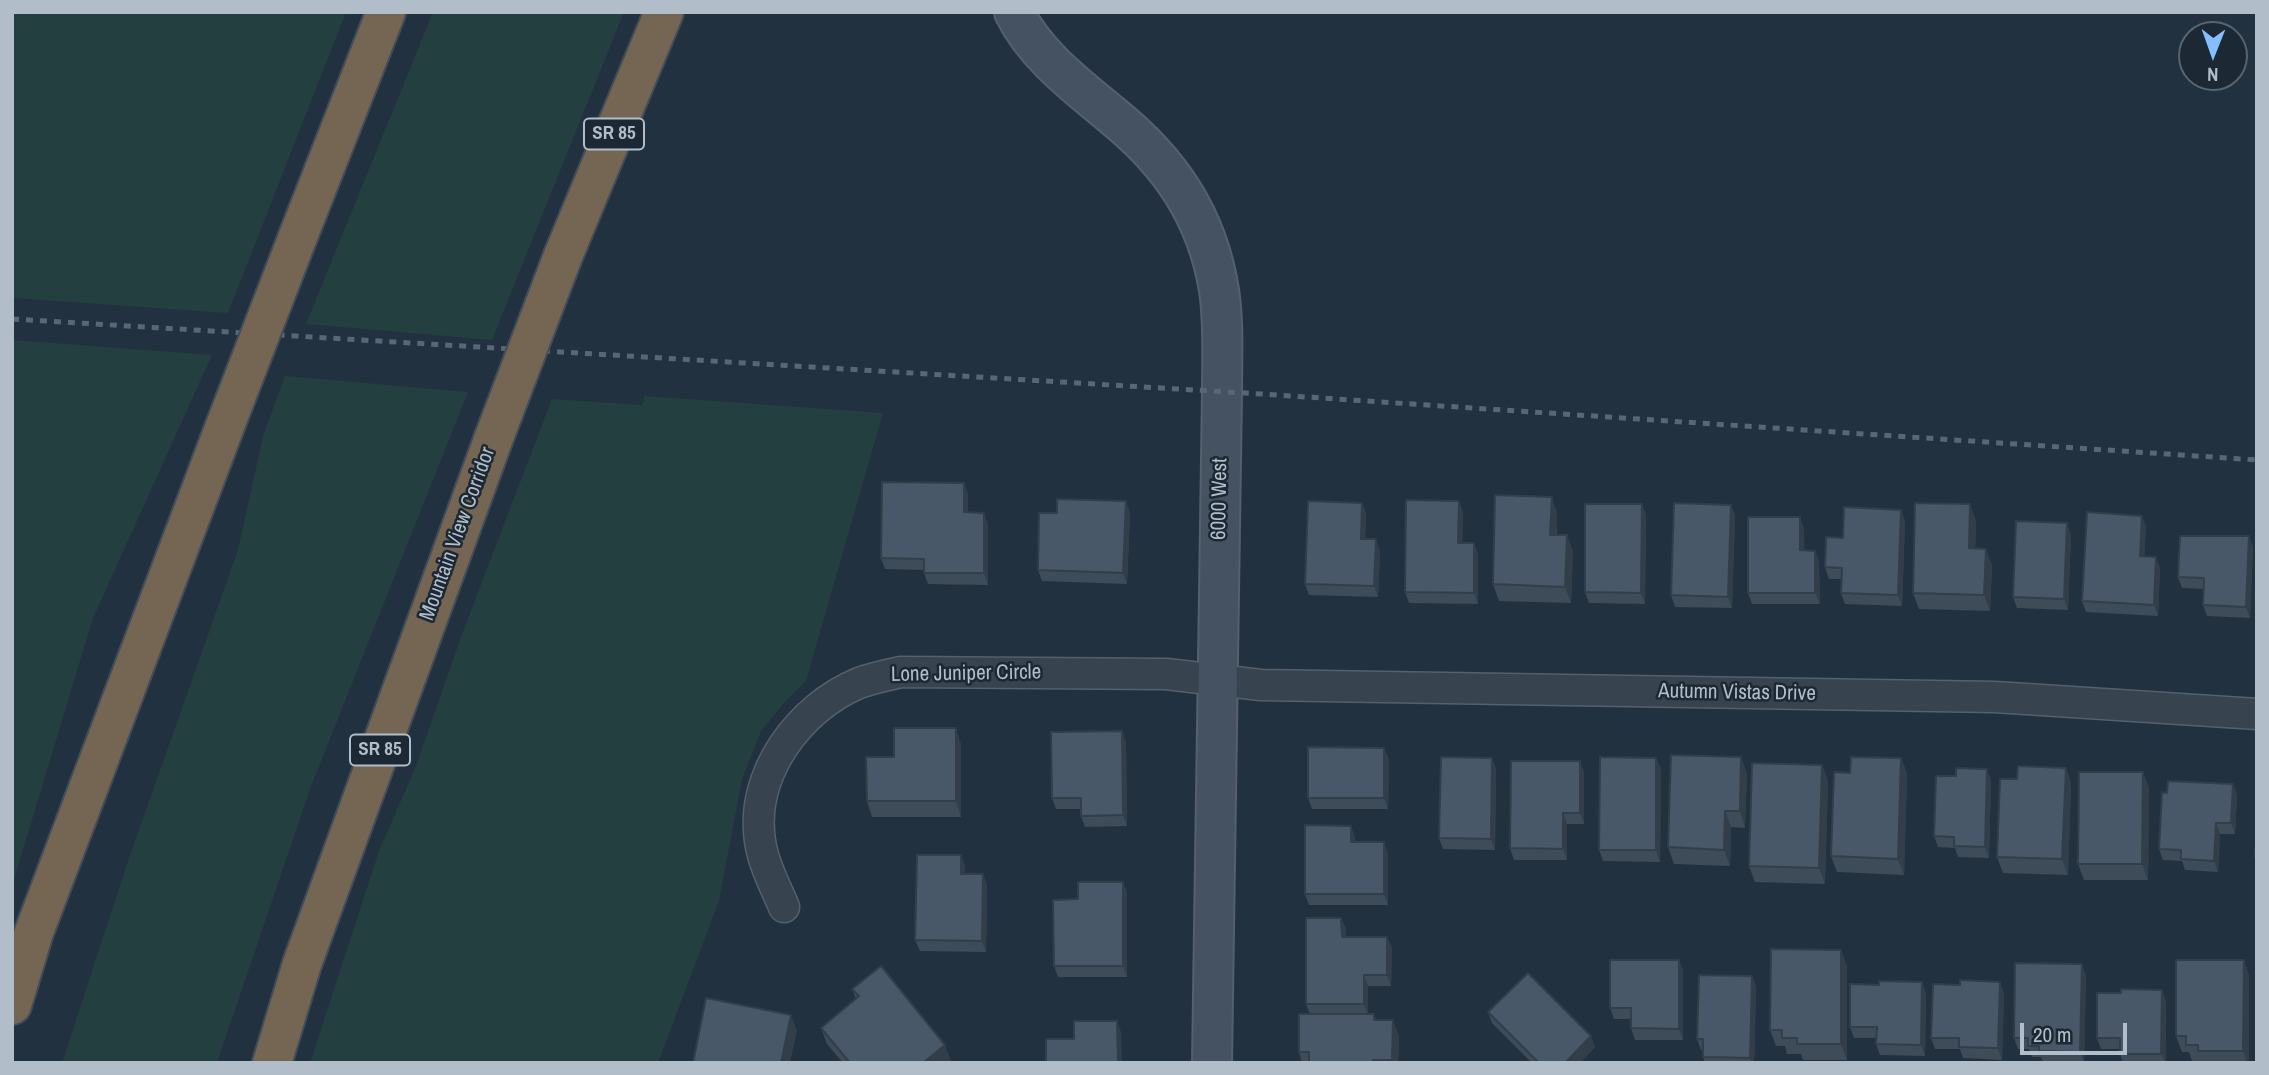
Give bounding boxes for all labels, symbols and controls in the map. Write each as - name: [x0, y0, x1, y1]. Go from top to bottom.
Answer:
- north arrow: [2178, 21, 2248, 91]
- text: N: [2207, 62, 2219, 88]
- road number: SR 85: [584, 118, 644, 150]
- street label: Mountain View Corridor: [415, 444, 501, 624]
- street label: 6000 West: [1207, 458, 1233, 540]
- street label: Lone Juniper Circle: [891, 660, 1041, 688]
- street label: Autumn Vistas Drive: [1658, 679, 1816, 707]
- road number: SR 85: [350, 734, 410, 765]
- scale bar: [2024, 1009, 2131, 1052]
- text: 20 m: [2033, 1020, 2071, 1049]

